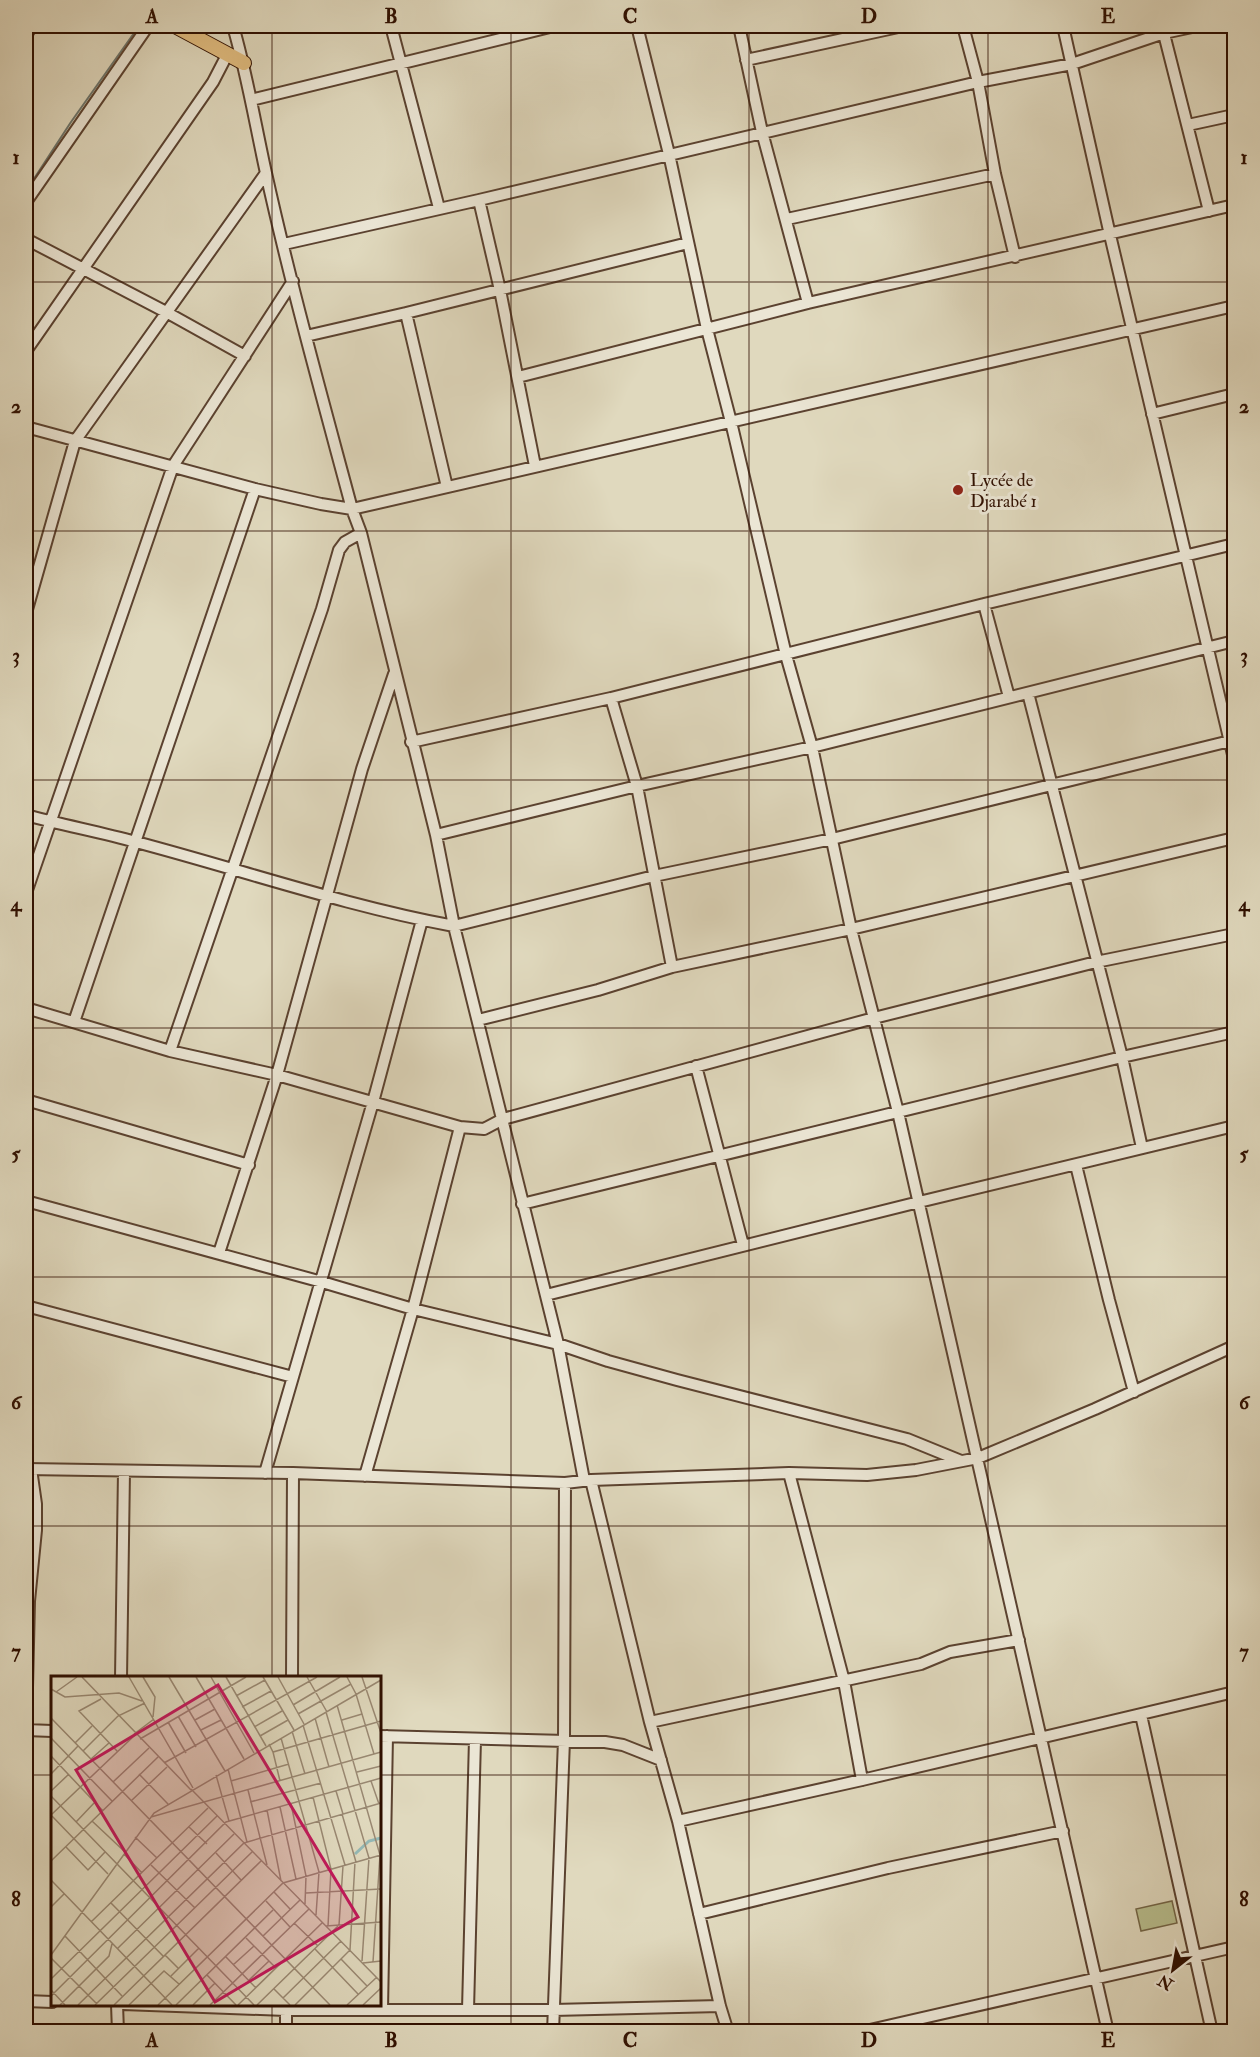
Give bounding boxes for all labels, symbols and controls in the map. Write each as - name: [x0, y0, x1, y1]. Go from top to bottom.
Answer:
- text: A: [145, 4, 159, 29]
- text: B: [384, 4, 398, 29]
- text: C: [623, 4, 637, 29]
- text: D: [861, 4, 877, 29]
- text: E: [1101, 4, 1116, 29]
- text: 1: [12, 145, 20, 170]
- text: 1: [1240, 145, 1248, 170]
- text: 2: [11, 394, 21, 419]
- text: 2: [1239, 394, 1249, 419]
- place label: Lycée de Djarabé 1: [970, 469, 1037, 513]
- marker: Lycée de Djarabé 1: [951, 483, 965, 497]
- text: 3: [12, 643, 20, 668]
- text: 3: [1240, 643, 1248, 668]
- text: 4: [10, 892, 23, 917]
- text: 4: [1238, 892, 1251, 917]
- text: 5: [12, 1141, 22, 1166]
- text: 5: [1240, 1141, 1250, 1166]
- text: 6: [11, 1390, 23, 1415]
- text: 6: [1239, 1390, 1251, 1415]
- text: 7: [11, 1639, 21, 1664]
- text: 7: [1239, 1639, 1249, 1664]
- inset map: [51, 1676, 381, 2006]
- text: 8: [11, 1887, 21, 1912]
- text: 8: [1239, 1887, 1249, 1912]
- north arrow: [1143, 1940, 1203, 2000]
- text: N: [1154, 1969, 1178, 1995]
- text: A: [145, 2028, 159, 2053]
- text: B: [384, 2028, 398, 2053]
- text: C: [623, 2028, 637, 2053]
- text: D: [861, 2028, 877, 2053]
- text: E: [1101, 2028, 1116, 2053]

